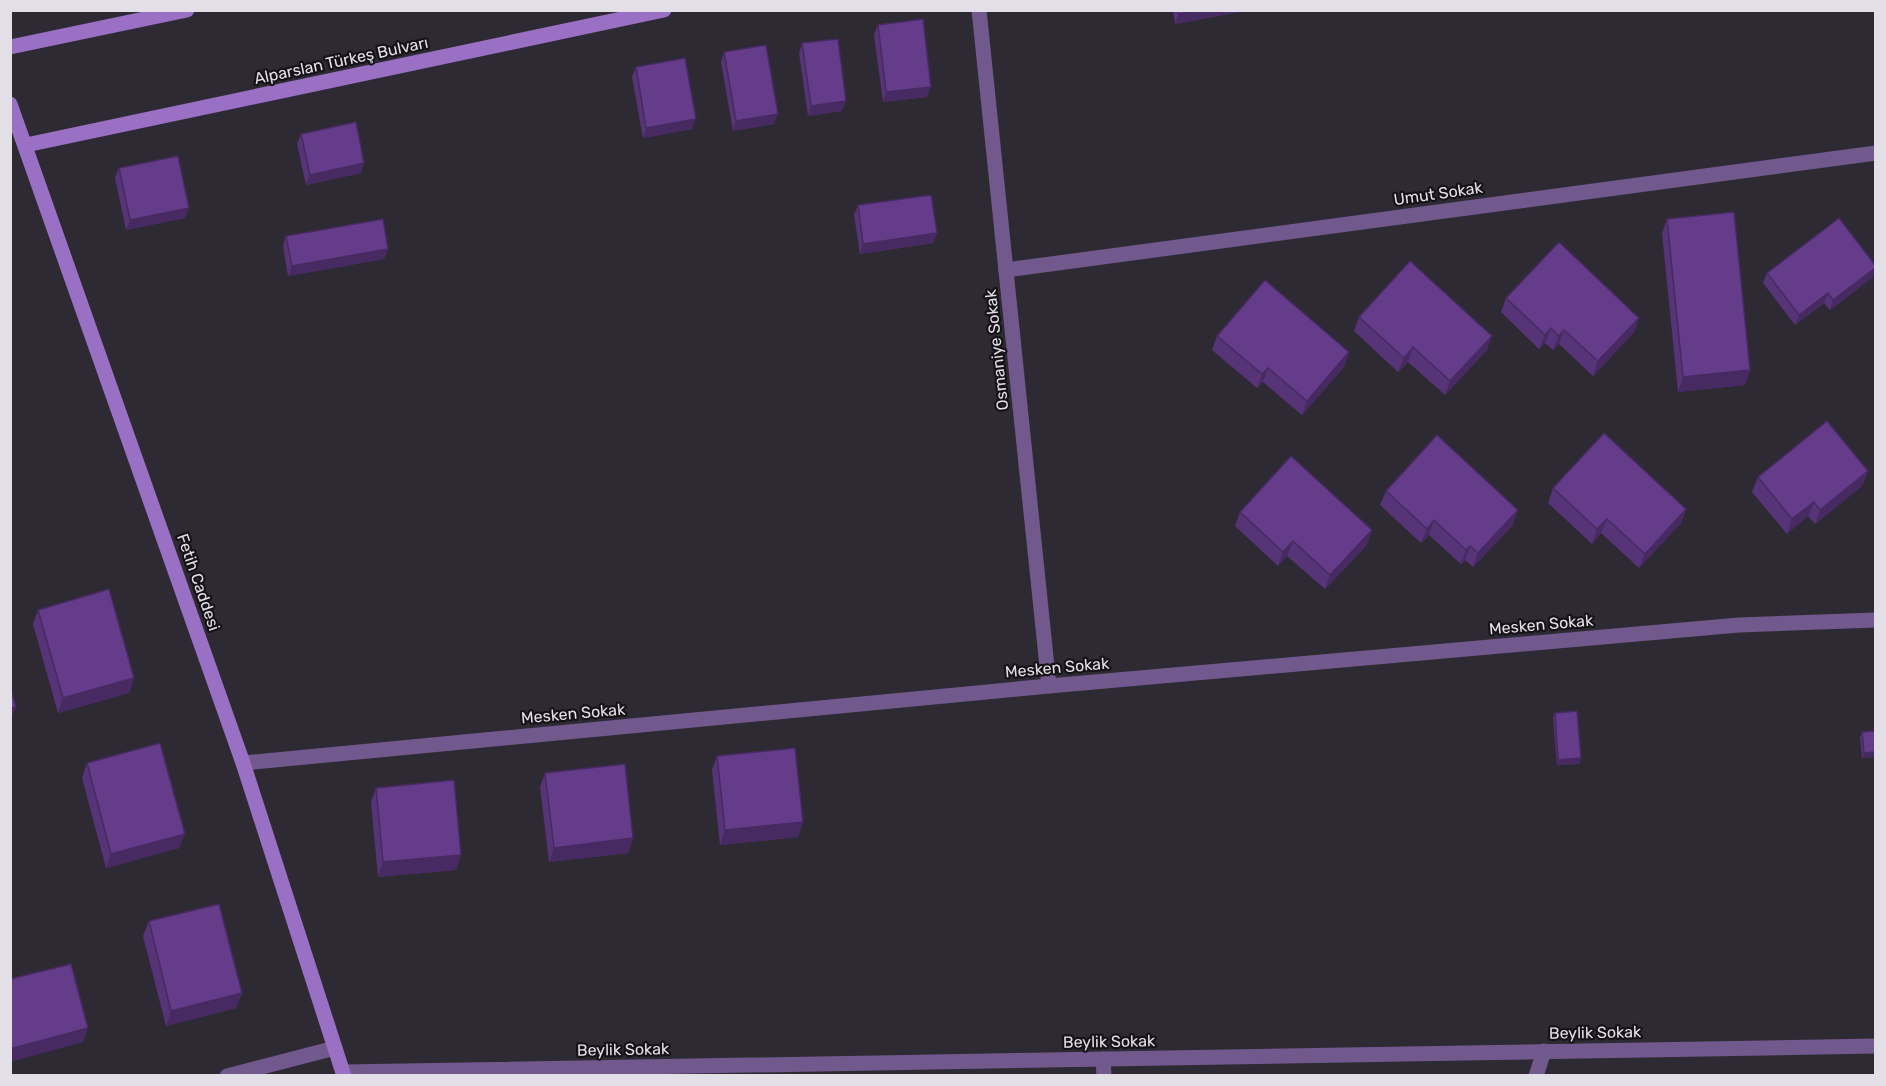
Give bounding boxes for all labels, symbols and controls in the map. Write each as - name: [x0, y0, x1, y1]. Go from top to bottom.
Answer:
- street label: Alparslan Türkeş Bulvarı: [252, 33, 430, 88]
- street label: Umut Sokak: [1392, 178, 1484, 209]
- street label: Osmaniye Sokak: [981, 288, 1012, 411]
- street label: Fetih Caddesi: [173, 531, 224, 633]
- street label: Mesken Sokak: [1488, 610, 1595, 639]
- street label: Mesken Sokak: [1004, 653, 1111, 682]
- street label: Mesken Sokak: [520, 699, 627, 728]
- street label: Beylik Sokak: [1549, 1022, 1642, 1043]
- street label: Beylik Sokak: [1063, 1031, 1156, 1052]
- street label: Beylik Sokak: [577, 1039, 670, 1060]

